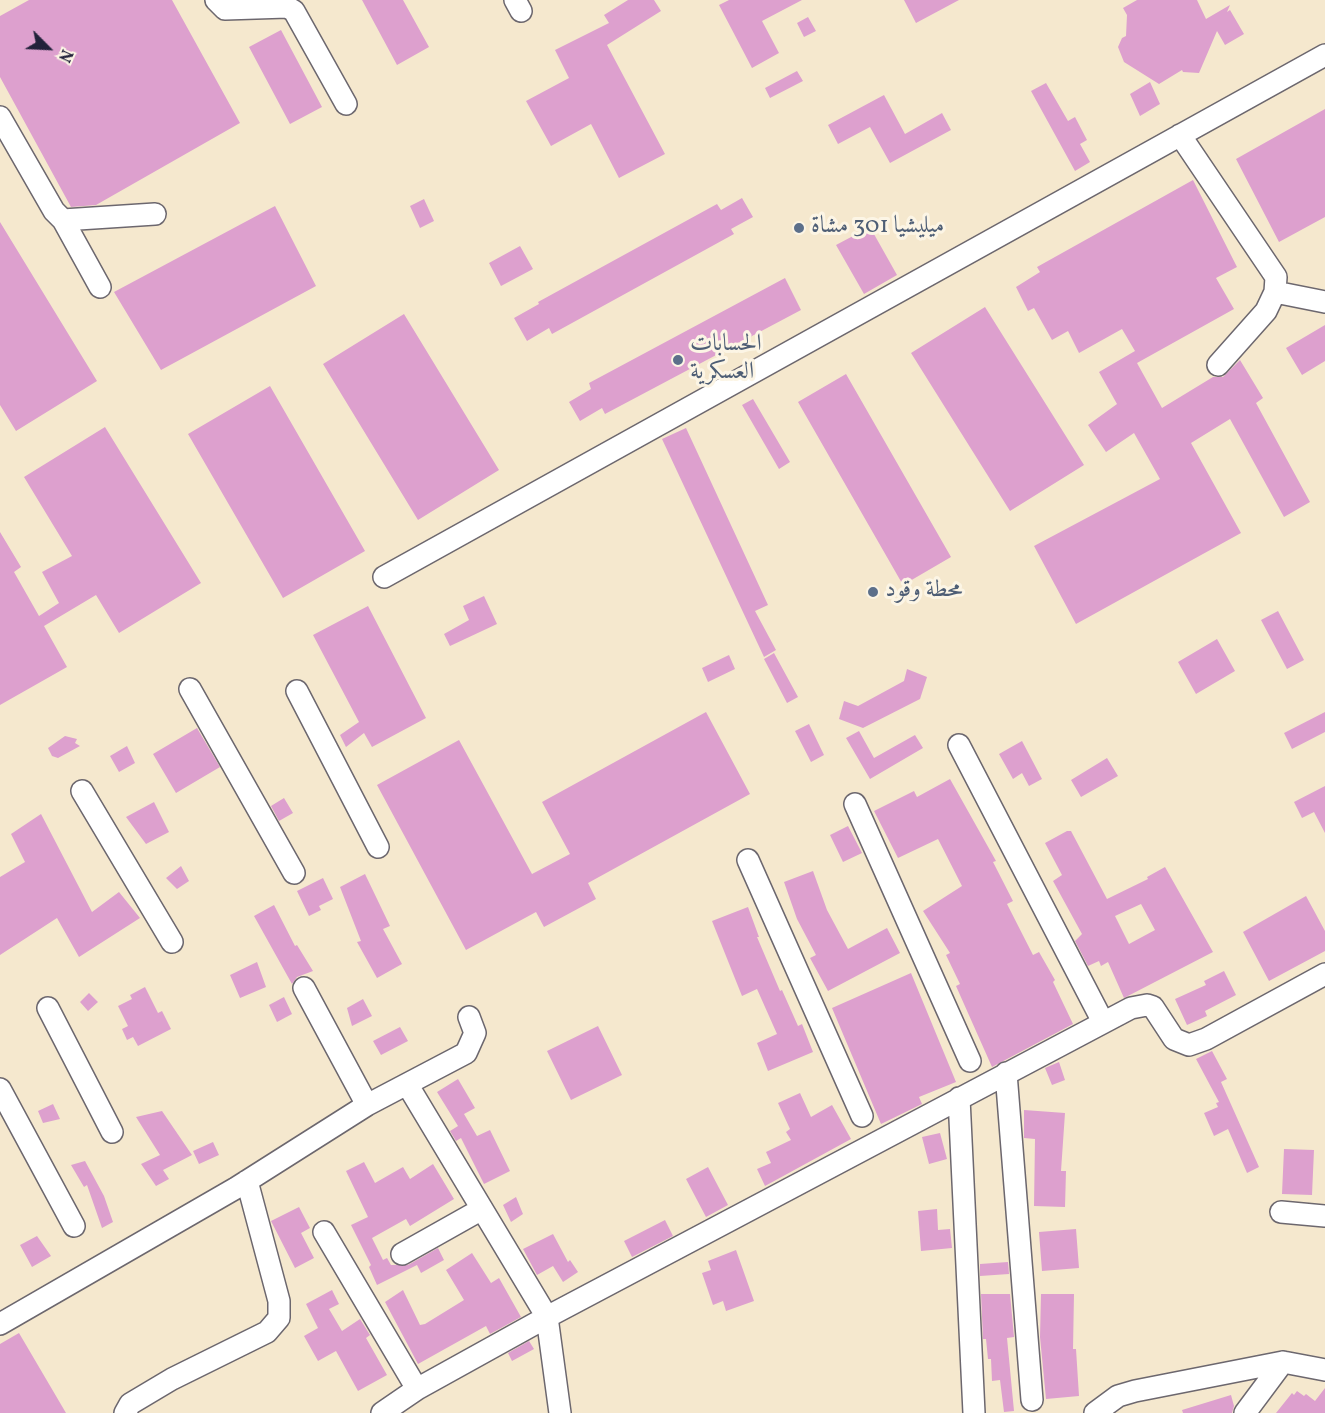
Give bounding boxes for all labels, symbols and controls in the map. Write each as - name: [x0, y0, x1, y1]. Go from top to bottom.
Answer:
- north arrow: [18, 18, 78, 78]
- text: N: [52, 46, 77, 65]
- place label: ميليشيا 301 مشاة: [811, 214, 944, 242]
- marker: ميليشيا 301 مشاة: [792, 221, 806, 235]
- place label: الحسابات العسكرية: [690, 332, 762, 388]
- marker: الحسابات العسكرية: [671, 353, 685, 367]
- place label: محطة وقود: [885, 578, 962, 606]
- marker: محطة وقود: [866, 585, 880, 599]

